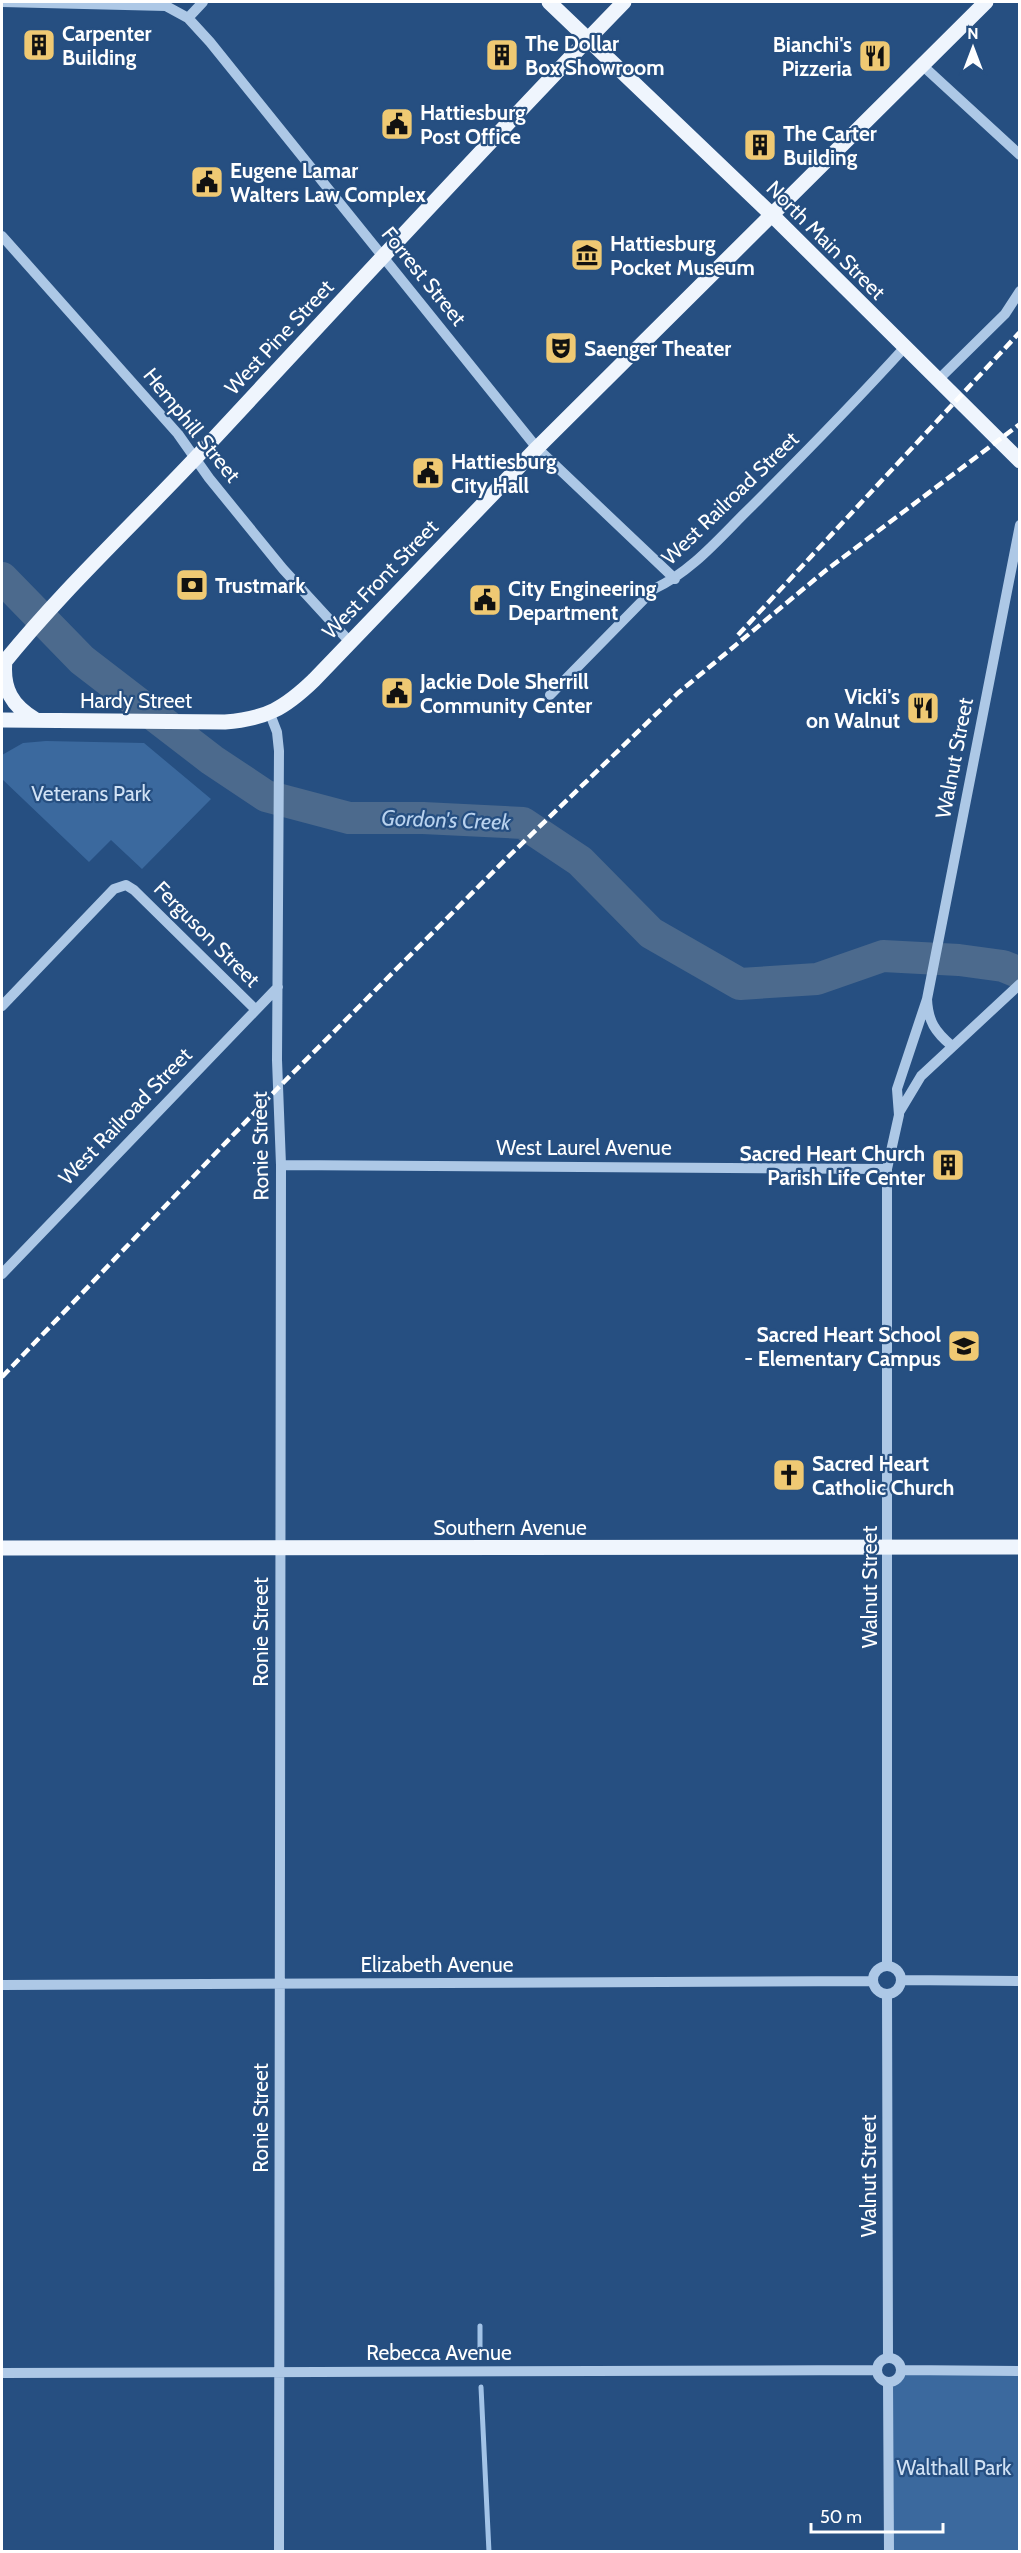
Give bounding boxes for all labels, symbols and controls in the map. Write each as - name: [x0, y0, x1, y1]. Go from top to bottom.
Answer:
- north arrow: [943, 18, 1003, 78]
- place label: Carpenter Building: [62, 21, 152, 70]
- text: N: [967, 24, 979, 43]
- building icon: Carpenter Building: [21, 27, 57, 63]
- place label: The Dollar Box Showroom: [525, 31, 664, 80]
- place label: Bianchi's Pizzeria: [773, 32, 853, 81]
- building icon: The Dollar Box Showroom: [484, 37, 520, 73]
- restaurant icon: Bianchi's Pizzeria: [857, 38, 893, 74]
- place label: Hattiesburg Post Office: [420, 100, 526, 149]
- public building icon: Hattiesburg Post Office: [379, 106, 415, 142]
- place label: The Carter Building: [783, 121, 877, 170]
- building icon: The Carter Building: [742, 127, 778, 163]
- place label: Eugene Lamar Walters Law Complex: [230, 158, 427, 207]
- public building icon: Eugene Lamar Walters Law Complex: [189, 164, 225, 200]
- street label: North Main Street: [761, 175, 891, 305]
- street label: Forrest Street: [377, 222, 471, 330]
- place label: Hattiesburg Pocket Museum: [610, 231, 755, 280]
- museum icon: Hattiesburg Pocket Museum: [569, 237, 605, 273]
- street label: West Pine Street: [219, 274, 339, 400]
- theatre icon: Saenger Theater: [543, 330, 579, 366]
- place label: Saenger Theater: [584, 336, 731, 361]
- street label: Hemphill Street: [138, 363, 246, 487]
- street label: West Railroad Street: [656, 426, 804, 570]
- place label: Hattiesburg City Hall: [451, 449, 557, 498]
- public building icon: Hattiesburg City Hall: [410, 455, 446, 491]
- street label: West Front Street: [317, 514, 443, 644]
- bank icon: Trustmark: [174, 567, 210, 603]
- place label: Trustmark: [215, 573, 306, 598]
- place label: City Engineering Department: [508, 576, 657, 625]
- public building icon: City Engineering Department: [467, 582, 503, 618]
- place label: Jackie Dole Sherrill Community Center: [419, 669, 592, 718]
- public building icon: Jackie Dole Sherrill Community Center: [379, 675, 415, 711]
- place label: Vicki's on Walnut: [806, 684, 900, 733]
- street label: Hardy Street: [80, 688, 192, 713]
- restaurant icon: Vicki's on Walnut: [905, 690, 941, 726]
- street label: Walnut Street: [930, 695, 978, 821]
- park label: Veterans Park: [31, 781, 151, 806]
- water label: Gordon's Creek: [381, 804, 512, 836]
- street label: Ferguson Street: [149, 876, 265, 992]
- street label: West Railroad Street: [53, 1042, 197, 1190]
- street label: Ronie Street: [247, 1091, 273, 1201]
- street label: West Laurel Avenue: [496, 1135, 672, 1160]
- place label: Sacred Heart Church Parish Life Center: [740, 1141, 925, 1190]
- building icon: Sacred Heart Church Parish Life Center: [930, 1147, 966, 1183]
- place label: Sacred Heart School - Elementary Campus: [744, 1322, 941, 1371]
- school or university icon: Sacred Heart School - Elementary Campus: [946, 1328, 982, 1364]
- place label: Sacred Heart Catholic Church: [812, 1451, 954, 1500]
- church icon: Sacred Heart Catholic Church: [771, 1457, 807, 1493]
- street label: Southern Avenue: [433, 1515, 587, 1540]
- street label: Walnut Street: [857, 1526, 882, 1648]
- street label: Ronie Street: [248, 1577, 273, 1687]
- street label: Elizabeth Avenue: [360, 1952, 514, 1977]
- street label: Ronie Street: [248, 2063, 273, 2173]
- street label: Walnut Street: [856, 2115, 881, 2237]
- street label: Rebecca Avenue: [366, 2340, 512, 2365]
- park label: Walthall Park: [897, 2455, 1012, 2480]
- scale bar: [811, 2496, 943, 2534]
- text: 50 m: [820, 2506, 862, 2528]

